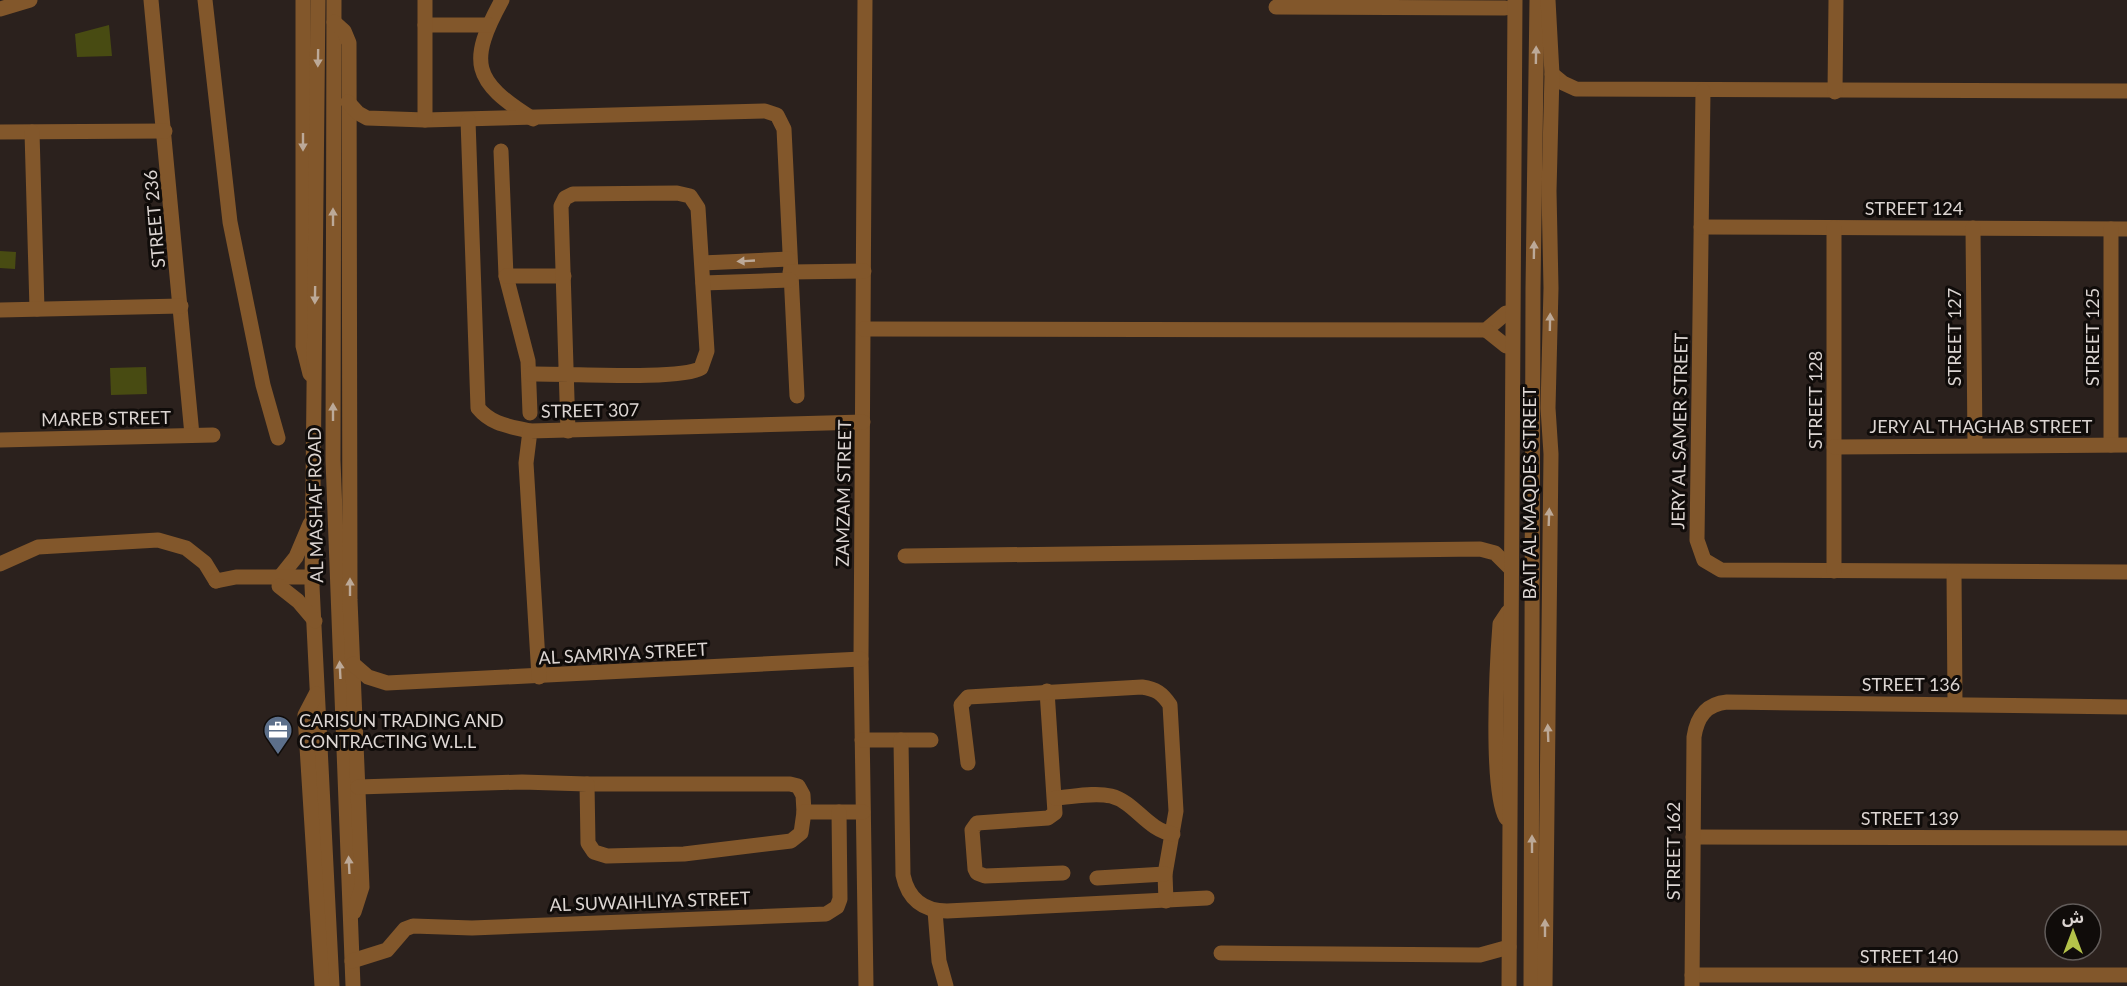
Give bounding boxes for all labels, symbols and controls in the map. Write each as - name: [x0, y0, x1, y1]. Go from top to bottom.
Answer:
- one-way arrow: [1531, 45, 1541, 64]
- one-way arrow: [313, 49, 322, 68]
- one-way arrow: [298, 133, 308, 152]
- street label: STREET 236: [139, 169, 169, 269]
- street label: STREET 124: [1865, 197, 1963, 219]
- one-way arrow: [328, 207, 338, 226]
- one-way arrow: [1529, 240, 1538, 259]
- one-way arrow: [736, 256, 755, 265]
- one-way arrow: [311, 286, 320, 305]
- street label: STREET 127: [1943, 288, 1965, 386]
- street label: STREET 125: [2081, 288, 2103, 386]
- one-way arrow: [1545, 313, 1555, 332]
- street label: JERY AL SAMER STREET: [1666, 332, 1692, 529]
- street label: STREET 128: [1804, 351, 1826, 449]
- street label: BAIT AL MAQDES STREET: [1518, 386, 1540, 599]
- street label: STREET 307: [541, 398, 639, 422]
- one-way arrow: [328, 402, 338, 421]
- street label: MAREB STREET: [41, 406, 171, 430]
- street label: JERY AL THAGHAB STREET: [1870, 415, 2093, 437]
- street label: ZAMZAM STREET: [831, 419, 855, 567]
- street label: AL MASHAF ROAD: [303, 427, 327, 583]
- one-way arrow: [1544, 507, 1554, 526]
- one-way arrow: [345, 578, 355, 597]
- street label: AL SAMRIYA STREET: [538, 638, 709, 668]
- one-way arrow: [335, 660, 344, 679]
- street label: STREET 136: [1862, 673, 1960, 695]
- place label: CARISUN TRADING AND CONTRACTING W.L.L: [299, 709, 504, 752]
- office icon: CARISUN TRADING AND CONTRACTING W.L.L: [262, 714, 294, 756]
- one-way arrow: [1543, 723, 1553, 742]
- street label: STREET 162: [1662, 802, 1684, 900]
- street label: STREET 139: [1861, 807, 1959, 829]
- one-way arrow: [1527, 834, 1537, 853]
- one-way arrow: [345, 855, 354, 874]
- street label: AL SUWAIHLIYA STREET: [549, 886, 751, 915]
- north arrow: [2043, 902, 2103, 962]
- text: ش: [2062, 907, 2084, 927]
- one-way arrow: [1540, 918, 1550, 937]
- street label: STREET 140: [1860, 945, 1958, 967]

